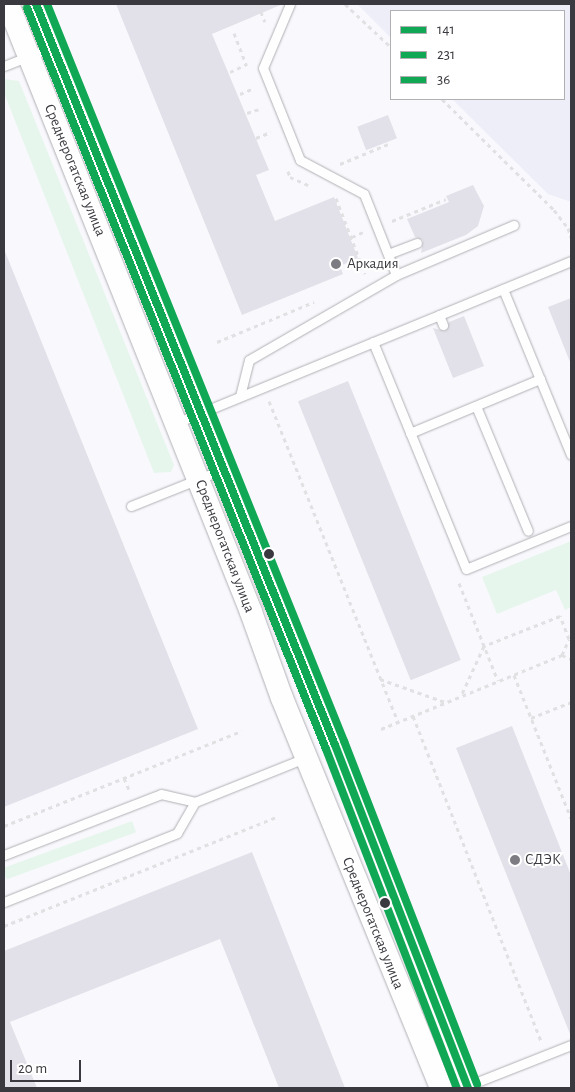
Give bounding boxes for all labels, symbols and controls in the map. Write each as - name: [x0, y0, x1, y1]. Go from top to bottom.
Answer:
- legend: [390, 10, 565, 100]
- text: 141: [437, 22, 455, 37]
- text: 231: [437, 47, 455, 62]
- text: 36: [437, 72, 450, 87]
- street label: Среднерогатская улица: [40, 101, 110, 239]
- place label: Аркадия: [347, 255, 399, 273]
- marker: Аркадия: [329, 257, 343, 271]
- street label: Среднерогатская улица: [191, 477, 259, 615]
- unlabelled marker: [264, 549, 274, 559]
- place label: СДЭК: [525, 851, 561, 869]
- street label: Среднерогатская улица: [338, 854, 408, 992]
- marker: СДЭК: [509, 854, 521, 866]
- unlabelled marker: [380, 898, 390, 908]
- scale bar: [12, 1050, 84, 1082]
- text: 20 m: [18, 1061, 47, 1076]

